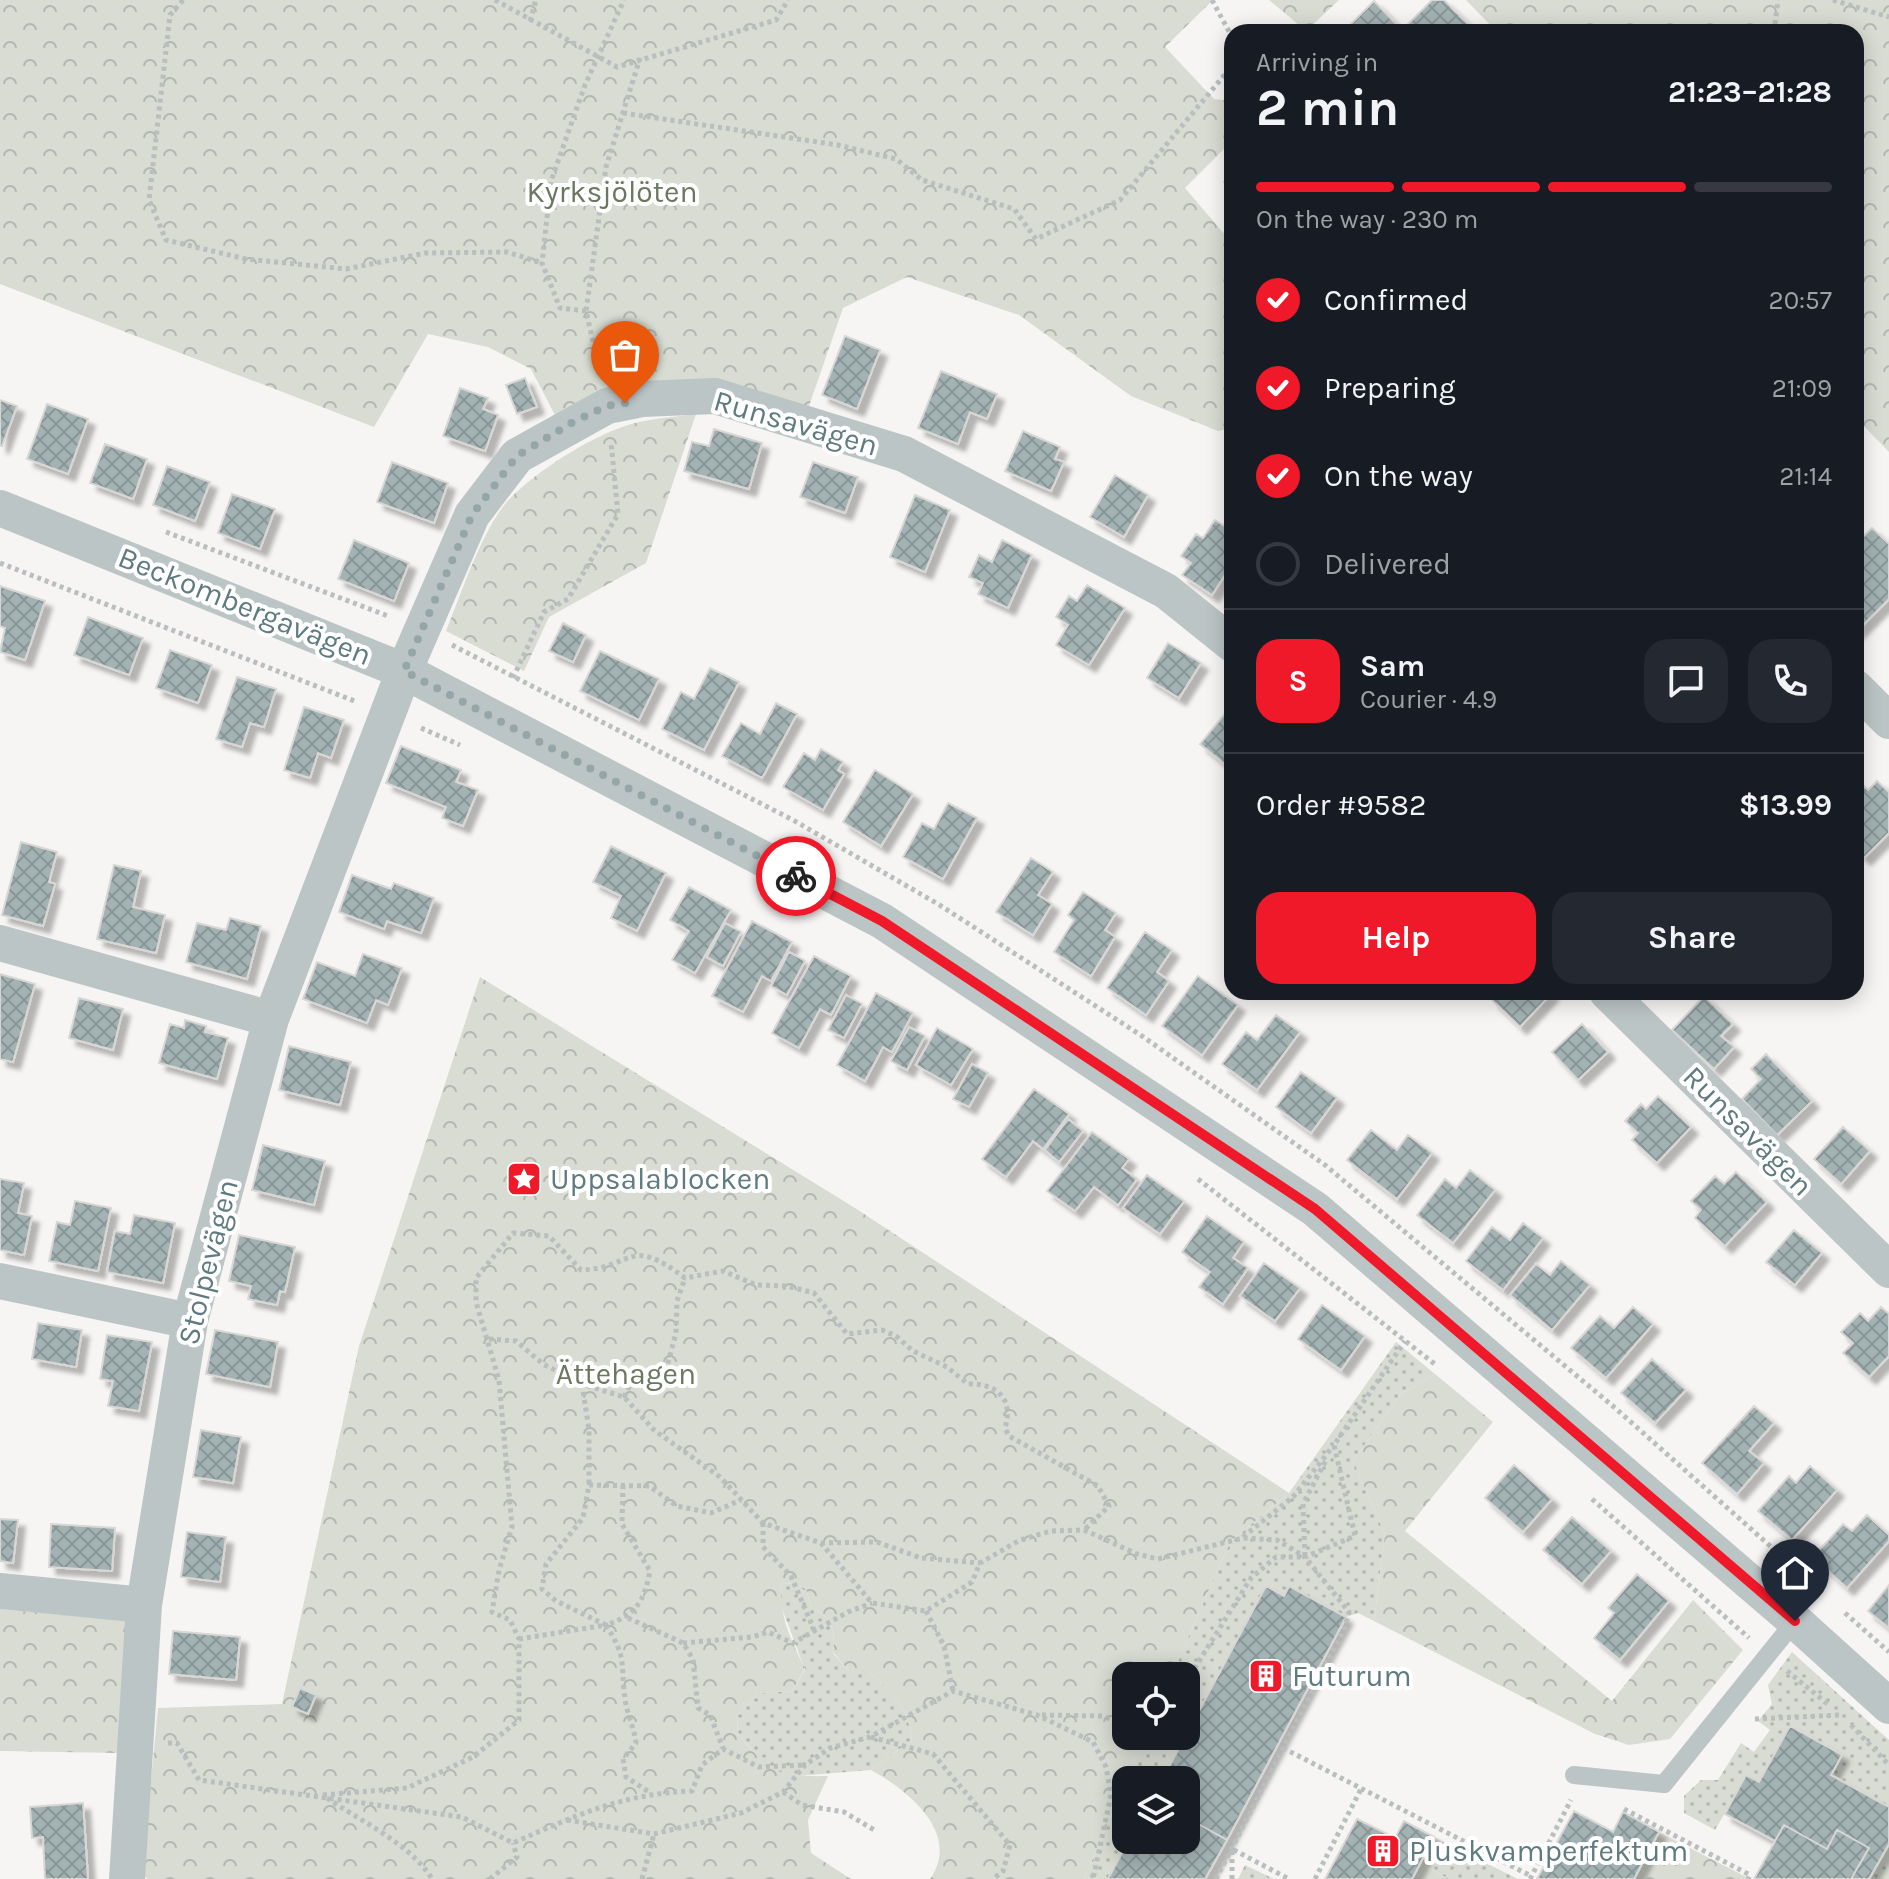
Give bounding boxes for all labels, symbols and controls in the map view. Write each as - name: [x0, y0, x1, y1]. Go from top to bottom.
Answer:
- text: Arriving in: [1256, 47, 1378, 78]
- text: 21:23–21:28: [1668, 74, 1832, 110]
- text: 2 min: [1256, 77, 1399, 138]
- park label: Kyrksjölöten: [526, 174, 698, 210]
- text: On the way · 230 m: [1256, 204, 1478, 235]
- icon: check: [1256, 278, 1300, 322]
- text: Confirmed: [1324, 282, 1468, 318]
- text: 20:57: [1769, 285, 1832, 316]
- pin: [591, 321, 659, 403]
- icon: bag: [603, 333, 647, 377]
- icon: check: [1256, 366, 1300, 410]
- text: Preparing: [1324, 370, 1456, 406]
- text: 21:09: [1772, 373, 1832, 404]
- street label: Runsavägen: [710, 382, 882, 464]
- icon: check: [1256, 454, 1300, 498]
- text: On the way: [1324, 458, 1473, 494]
- text: 21:14: [1779, 461, 1832, 492]
- street label: Beckombergavägen: [113, 539, 377, 673]
- text: Delivered: [1324, 546, 1451, 582]
- button: chat: [1644, 639, 1728, 723]
- button: phone: [1748, 639, 1832, 723]
- text: Sam: [1360, 648, 1425, 684]
- text: S: [1288, 663, 1308, 699]
- text: Courier · 4.9: [1360, 684, 1497, 715]
- text: Order #9582: [1256, 787, 1426, 823]
- text: $13.99: [1739, 787, 1832, 823]
- courier: [756, 836, 836, 916]
- icon: bike: [774, 854, 818, 898]
- button: Help: [1256, 892, 1536, 984]
- button: Share: [1552, 892, 1832, 984]
- street label: Runsavägen: [1676, 1059, 1820, 1203]
- place icon: Uppsalablocken: [505, 1160, 543, 1198]
- place label: Uppsalablocken: [550, 1161, 770, 1197]
- street label: Stolpevägen: [170, 1176, 246, 1348]
- park label: Ättehagen: [556, 1356, 696, 1392]
- pin: [1761, 1539, 1829, 1621]
- icon: home: [1773, 1551, 1817, 1595]
- building icon: Futurum: [1247, 1657, 1285, 1695]
- place label: Futurum: [1292, 1658, 1412, 1694]
- map controls: [1112, 1662, 1200, 1854]
- button: locate: [1112, 1662, 1200, 1750]
- button: layers: [1112, 1766, 1200, 1854]
- building icon: Pluskvamperfektum: [1364, 1832, 1402, 1870]
- place label: Pluskvamperfektum: [1409, 1833, 1688, 1869]

